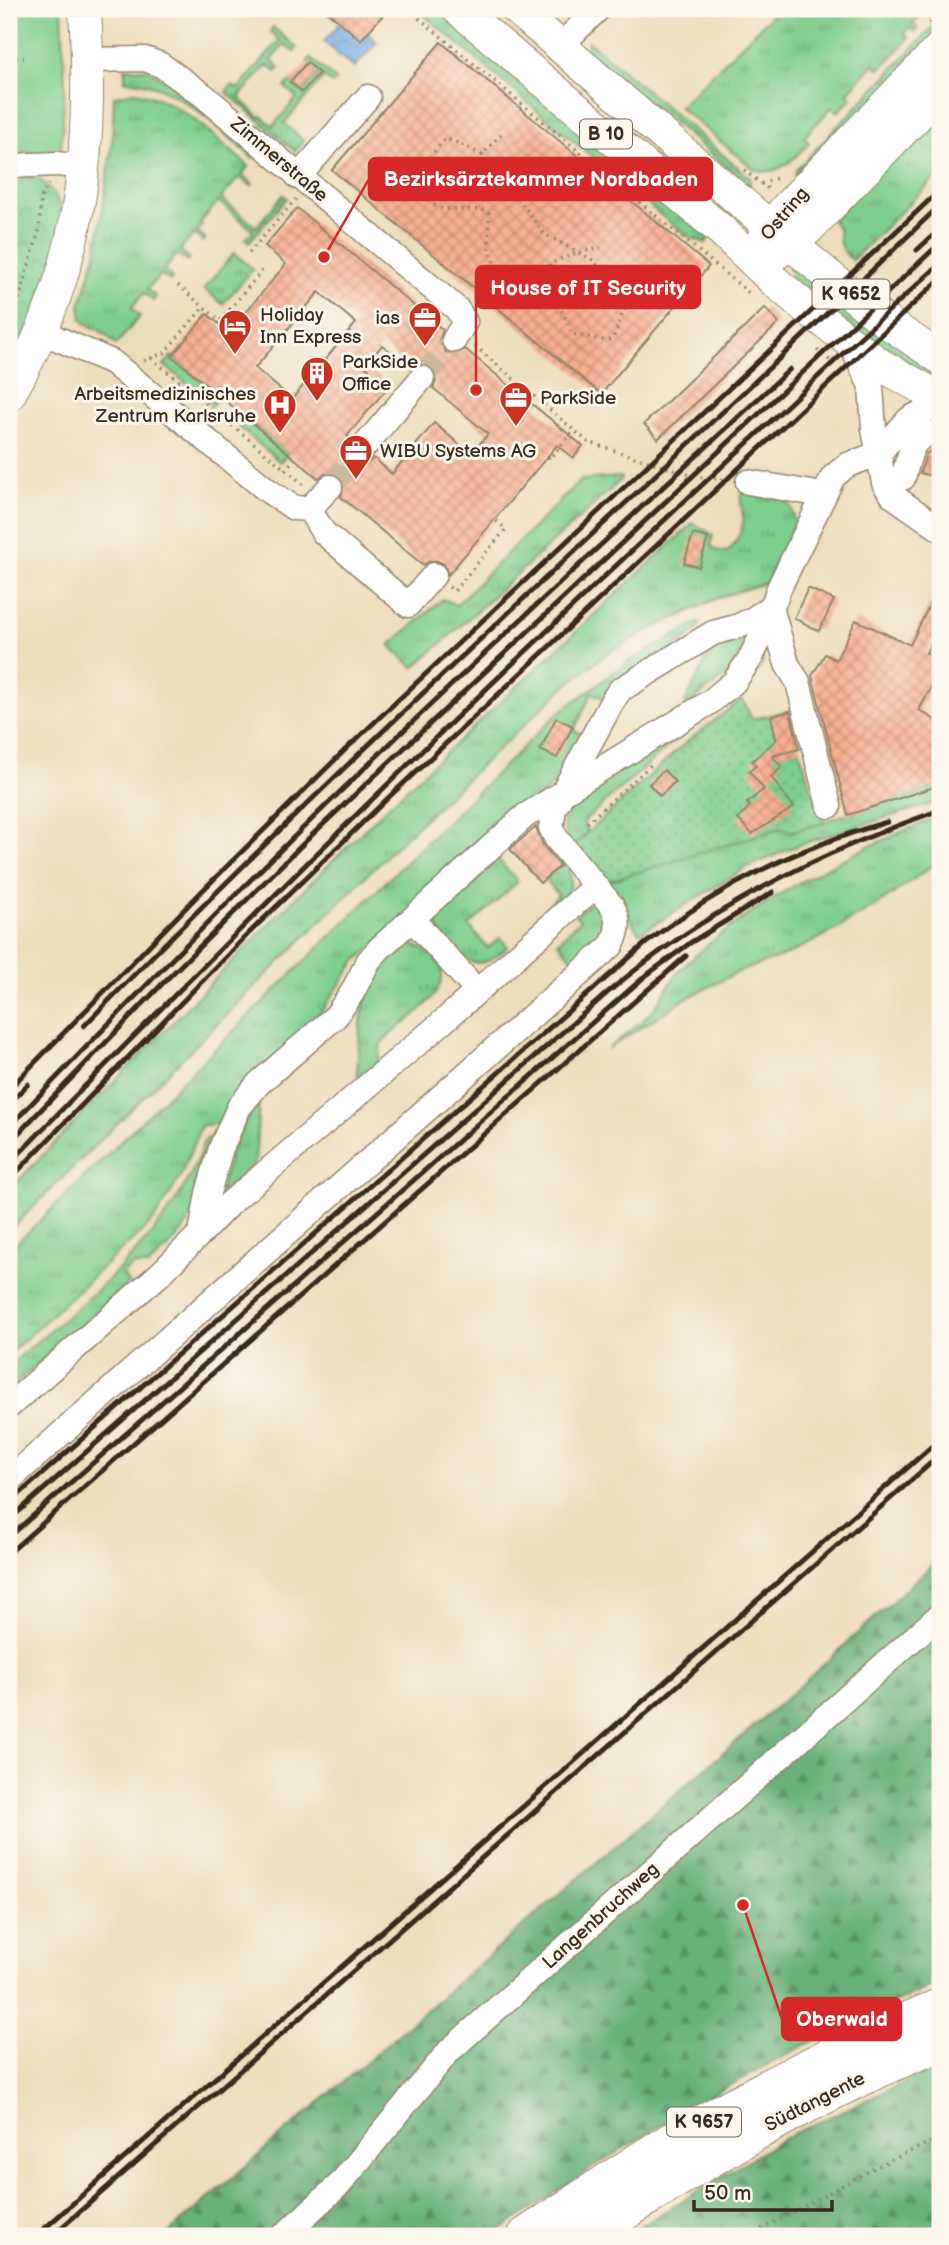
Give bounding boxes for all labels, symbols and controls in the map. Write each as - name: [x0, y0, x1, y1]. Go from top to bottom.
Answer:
- street label: Zimmerstraße: [225, 112, 332, 207]
- road number: B 10: [580, 119, 632, 148]
- callout: Bezirksärztekammer Nordbaden: [369, 158, 712, 200]
- text: Bezirksärztekammer Nordbaden: [384, 167, 698, 192]
- street label: Ostring: [756, 183, 814, 245]
- callout: House of IT Security: [476, 266, 700, 308]
- text: House of IT Security: [490, 276, 686, 301]
- road number: K 9652: [812, 280, 890, 308]
- office icon: ias: [406, 299, 444, 348]
- place label: Holiday Inn Express: [260, 304, 361, 349]
- hotel icon: Holiday Inn Express: [216, 307, 254, 356]
- place label: ias: [375, 307, 400, 330]
- place label: ParkSide Office: [342, 351, 418, 396]
- building icon: ParkSide Office: [298, 354, 336, 403]
- office icon: ParkSide: [497, 379, 535, 428]
- place label: Arbeitsmedizinisches Zentrum Karlsruhe: [74, 383, 256, 428]
- hospital icon: Arbeitsmedizinisches Zentrum Karlsruhe: [261, 386, 299, 435]
- place label: ParkSide: [540, 387, 616, 410]
- office icon: WIBU Systems AG: [337, 432, 375, 481]
- place label: WIBU Systems AG: [380, 440, 536, 463]
- street label: Langenbruchweg: [538, 1858, 664, 1974]
- callout: Oberwald: [782, 1998, 901, 2040]
- text: Oberwald: [796, 2007, 888, 2032]
- street label: Südtangente: [761, 2067, 869, 2137]
- road number: K 9657: [667, 2108, 741, 2136]
- scale bar: [694, 2168, 832, 2212]
- text: 50 m: [704, 2181, 751, 2206]

